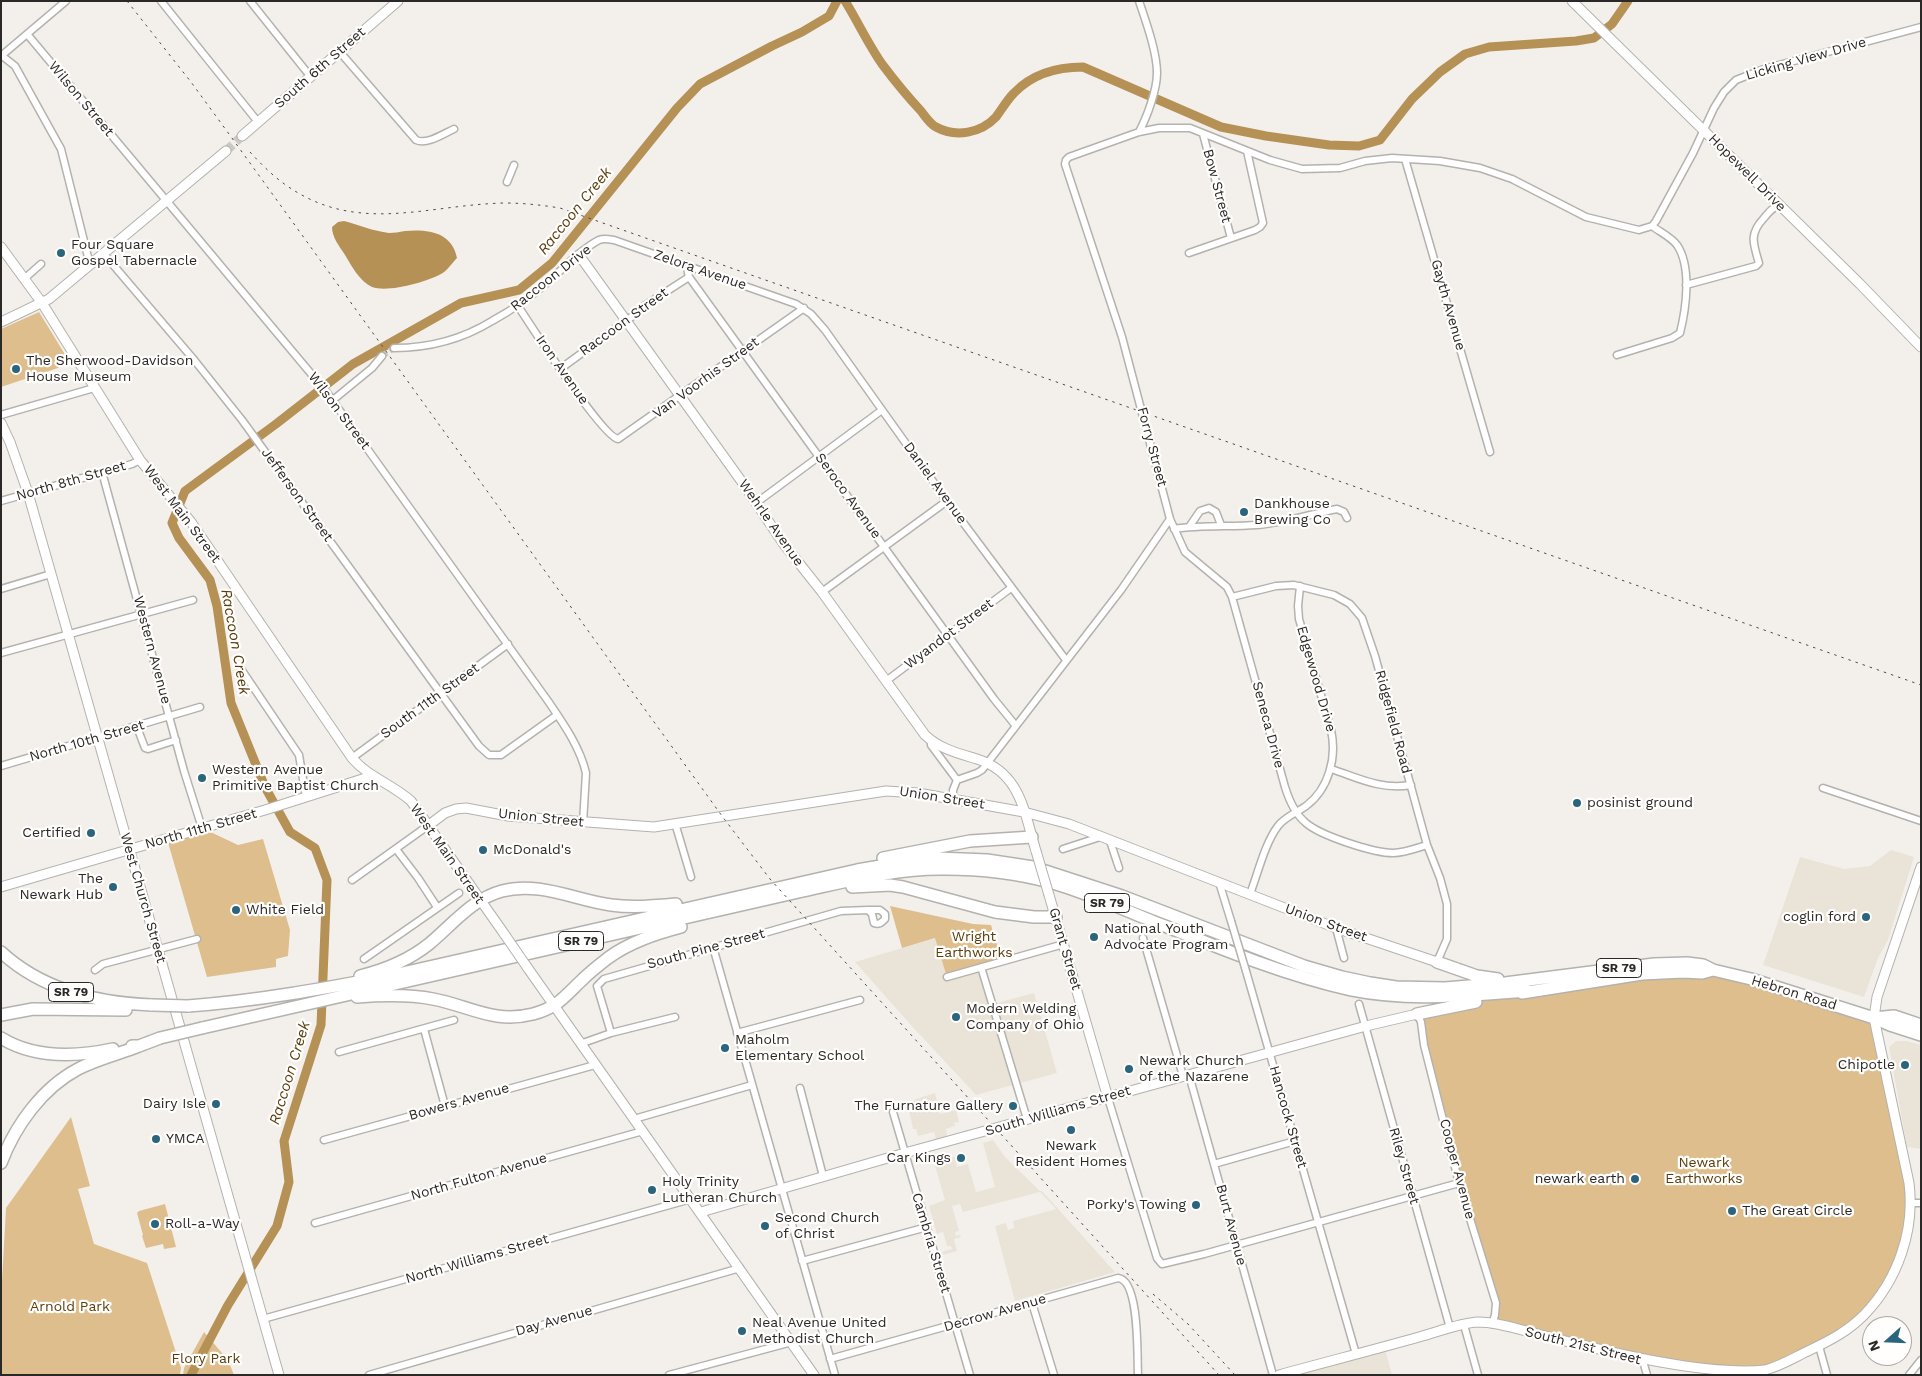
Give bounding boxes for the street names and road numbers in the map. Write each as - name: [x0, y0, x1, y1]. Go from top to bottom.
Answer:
- street label: South 6th Street: [271, 24, 369, 112]
- street label: Licking View Drive: [1744, 34, 1868, 84]
- street label: Wilson Street: [45, 58, 117, 140]
- street label: Hopewell Drive: [1705, 131, 1789, 215]
- street label: Bow Street: [1199, 147, 1235, 225]
- street label: Raccoon Drive: [507, 241, 595, 315]
- street label: Zelora Avenue: [651, 246, 749, 294]
- street label: Gayth Avenue: [1427, 258, 1469, 352]
- street label: Raccoon Street: [576, 284, 672, 360]
- street label: Iron Avenue: [532, 332, 592, 408]
- street label: Van Voorhis Street: [650, 334, 762, 422]
- street label: Wilson Street: [304, 369, 374, 453]
- street label: Forry Street: [1133, 405, 1171, 489]
- street label: Daniel Avenue: [900, 439, 970, 527]
- street label: Jefferson Street: [257, 445, 337, 545]
- street label: Seroco Avenue: [811, 450, 885, 542]
- street label: North 8th Street: [14, 457, 128, 505]
- street label: West Main Street: [140, 462, 224, 566]
- street label: Wehrle Avenue: [735, 476, 807, 570]
- street label: Western Avenue: [130, 594, 174, 706]
- street label: Wyandot Street: [901, 595, 997, 673]
- street label: Edgewood Drive: [1293, 624, 1339, 734]
- street label: South 11th Street: [377, 660, 483, 742]
- street label: Ridgefield Road: [1371, 668, 1415, 776]
- street label: Seneca Drive: [1248, 680, 1288, 770]
- street label: North 10th Street: [28, 717, 146, 765]
- street label: Union Street: [898, 783, 986, 813]
- street label: West Main Street: [406, 801, 488, 907]
- street label: North 11th Street: [143, 805, 259, 853]
- street label: Union Street: [497, 805, 585, 831]
- street label: West Church Street: [116, 831, 170, 965]
- road number: SR 79: [1084, 894, 1130, 912]
- street label: Union Street: [1283, 900, 1369, 946]
- street label: Grant Street: [1045, 906, 1085, 992]
- street label: South Pine Street: [645, 925, 767, 973]
- road number: SR 79: [558, 931, 604, 950]
- road number: SR 79: [1596, 958, 1642, 978]
- street label: Hebron Road: [1749, 972, 1839, 1014]
- road number: SR 79: [48, 982, 94, 1002]
- street label: Hancock Street: [1265, 1064, 1311, 1170]
- street label: Bowers Avenue: [407, 1080, 511, 1124]
- street label: South Williams Street: [983, 1082, 1133, 1140]
- street label: Cooper Avenue: [1436, 1117, 1478, 1221]
- street label: Riley Street: [1385, 1126, 1423, 1206]
- street label: North Fulton Avenue: [409, 1149, 549, 1205]
- street label: Burt Avenue: [1212, 1183, 1250, 1267]
- street label: Cambria Street: [908, 1191, 954, 1295]
- street label: North Williams Street: [403, 1231, 551, 1287]
- street label: Decrow Avenue: [942, 1290, 1048, 1336]
- street label: Day Avenue: [514, 1302, 594, 1340]
- street label: South 21st Street: [1523, 1323, 1643, 1369]

